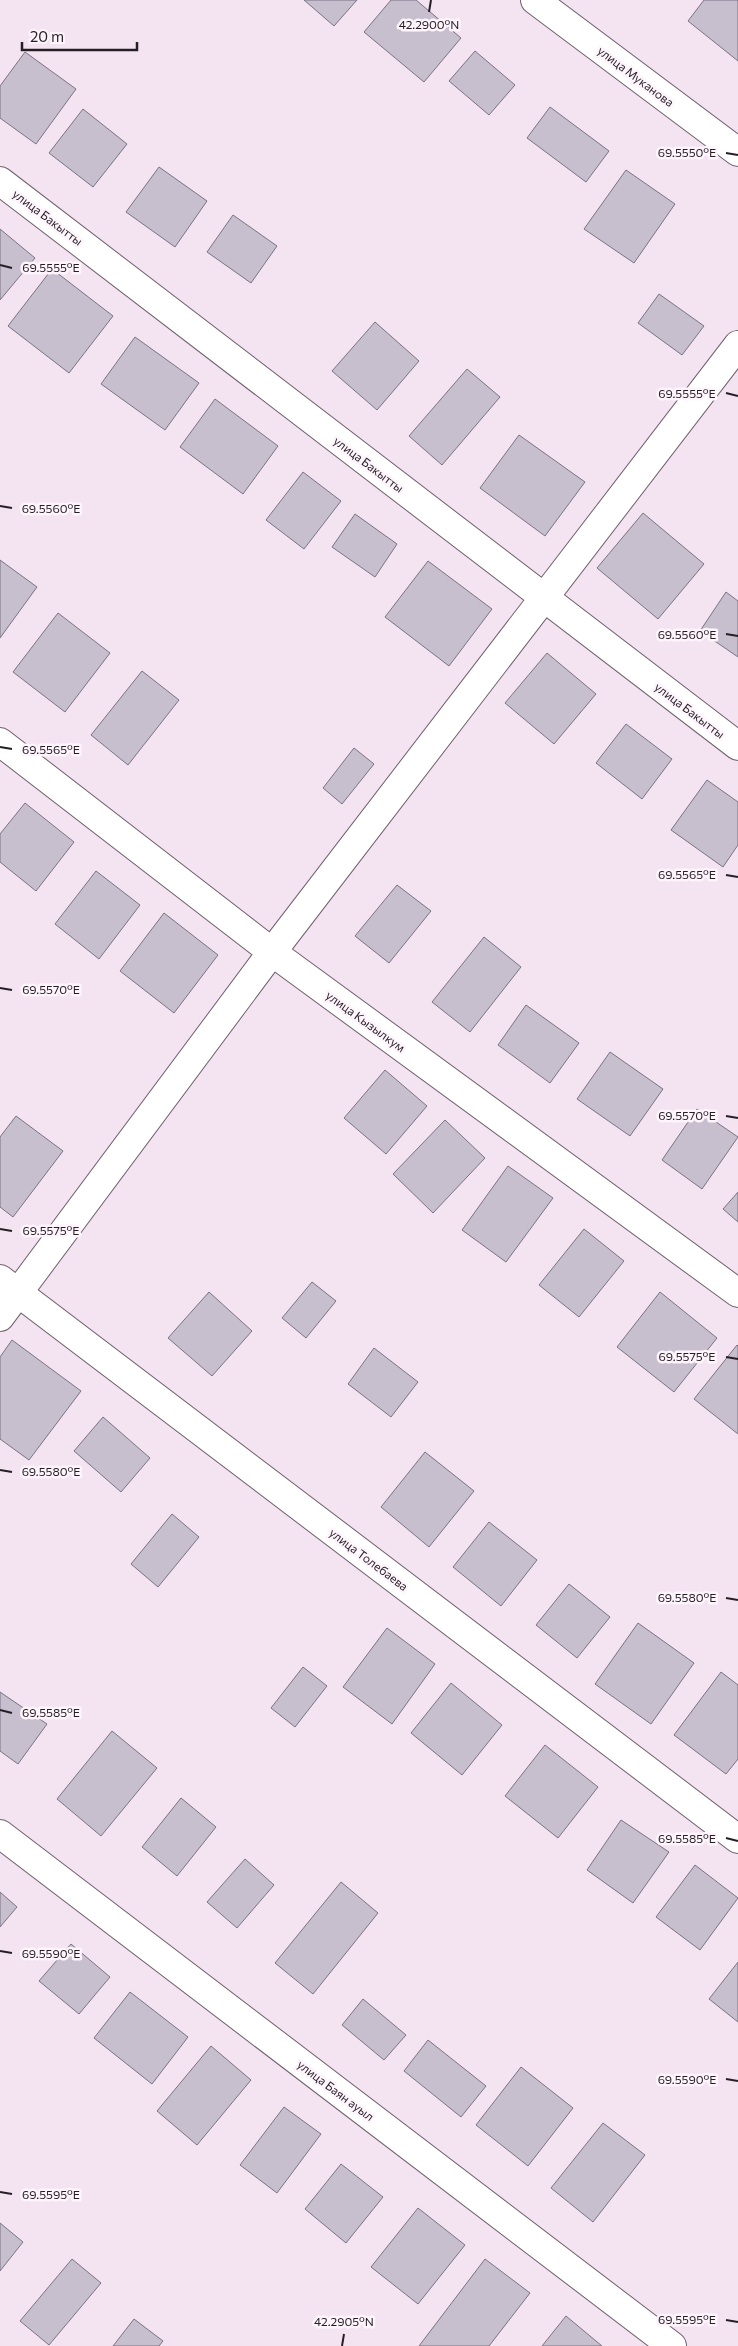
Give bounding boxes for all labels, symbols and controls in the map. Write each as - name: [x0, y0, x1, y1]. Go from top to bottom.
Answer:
- text: 42.2900°N: [399, 17, 459, 31]
- scale bar: [22, 20, 138, 52]
- text: 20 m: [30, 27, 64, 45]
- street label: улица Муканова: [595, 43, 677, 109]
- text: 69.5550°E: [658, 145, 716, 159]
- street label: улица Бакытты: [10, 186, 86, 248]
- text: 69.5555°E: [22, 260, 80, 274]
- text: 69.5555°E: [658, 386, 716, 400]
- street label: улица Бакытты: [331, 433, 407, 495]
- text: 69.5560°E: [22, 501, 80, 515]
- text: 69.5560°E: [658, 627, 716, 641]
- street label: улица Бакытты: [652, 679, 728, 741]
- text: 69.5565°E: [22, 742, 80, 756]
- text: 69.5565°E: [658, 867, 716, 881]
- text: 69.5570°E: [22, 982, 80, 996]
- street label: улица Кызылкум: [324, 988, 408, 1054]
- text: 69.5570°E: [658, 1108, 716, 1122]
- text: 69.5575°E: [23, 1223, 79, 1237]
- text: 69.5575°E: [659, 1349, 715, 1363]
- text: 69.5580°E: [22, 1464, 80, 1478]
- street label: улица Толебаева: [327, 1525, 411, 1593]
- text: 69.5580°E: [658, 1590, 716, 1604]
- text: 69.5585°E: [22, 1705, 80, 1719]
- text: 69.5585°E: [658, 1831, 716, 1845]
- text: 69.5590°E: [22, 1946, 80, 1960]
- street label: улица Баян ауыл: [295, 2057, 377, 2123]
- text: 69.5590°E: [658, 2072, 716, 2086]
- text: 69.5595°E: [22, 2187, 80, 2201]
- text: 69.5595°E: [658, 2312, 716, 2326]
- text: 42.2905°N: [314, 2314, 374, 2328]

